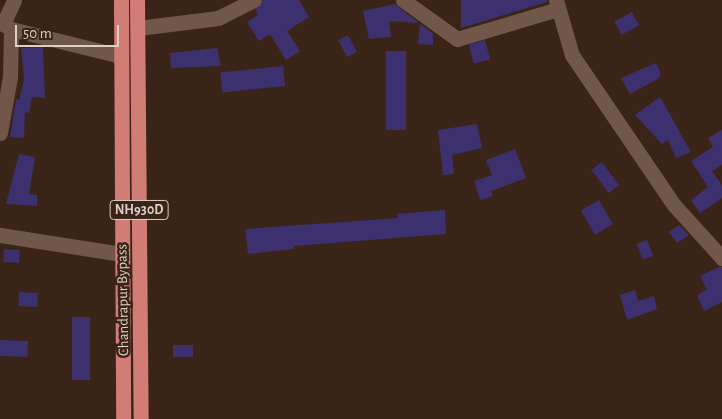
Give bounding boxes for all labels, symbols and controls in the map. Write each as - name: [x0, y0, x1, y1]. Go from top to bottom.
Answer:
- scale bar: [18, 15, 121, 47]
- text: 50 m: [23, 26, 52, 41]
- road number: NH930D: [109, 198, 169, 222]
- street label: Chandrapur Bypass: [113, 244, 133, 356]

